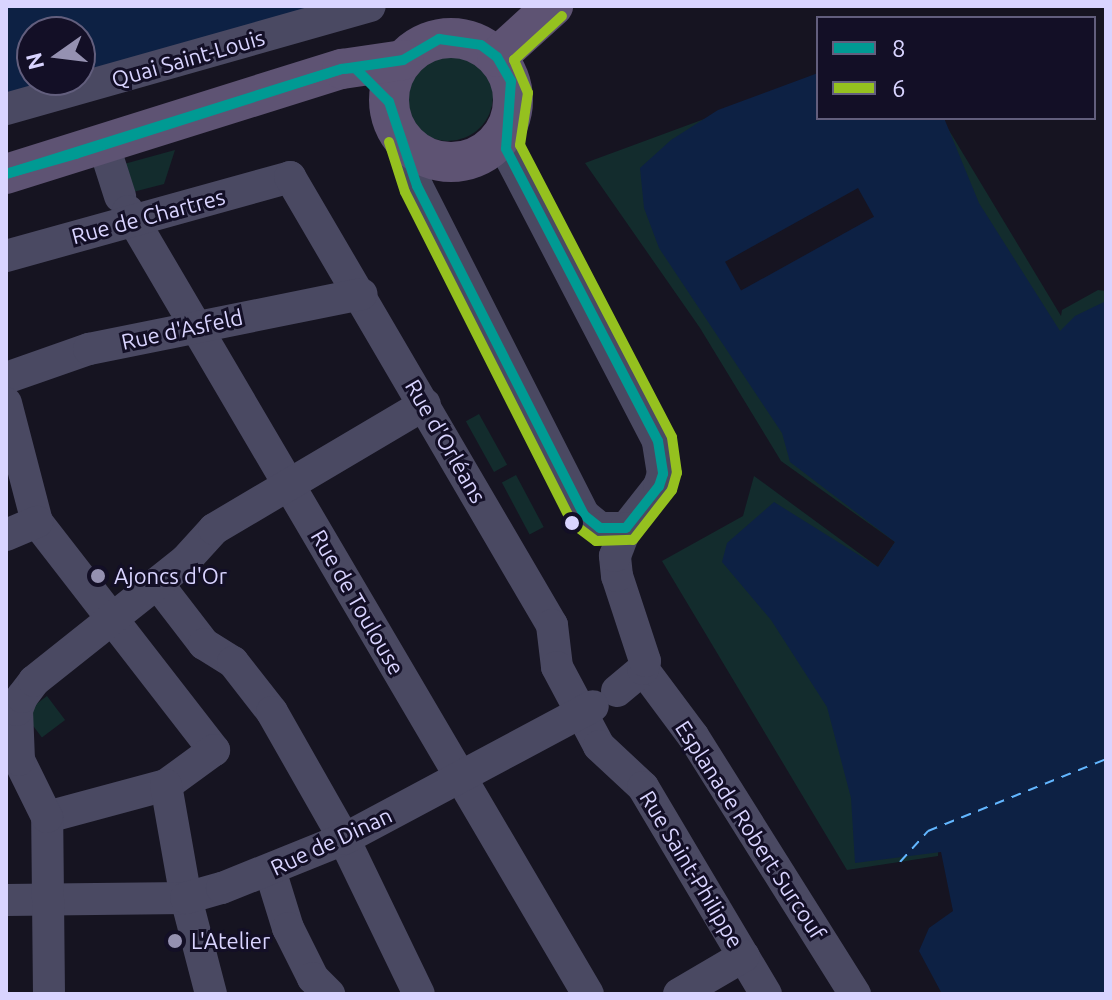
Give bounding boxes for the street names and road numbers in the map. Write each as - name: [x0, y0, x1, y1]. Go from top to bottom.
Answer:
- street label: Quai Saint-Louis: [108, 24, 268, 92]
- street label: Rue de Chartres: [68, 183, 228, 249]
- street label: Rue d'Asfeld: [119, 303, 245, 355]
- street label: Rue d'Orléans: [400, 375, 492, 507]
- street label: Rue de Toulouse: [306, 525, 410, 679]
- street label: Esplanade Robert Surcouf: [670, 716, 832, 944]
- street label: Rue Saint-Philippe: [635, 786, 749, 952]
- street label: Rue de Dinan: [266, 801, 396, 881]

